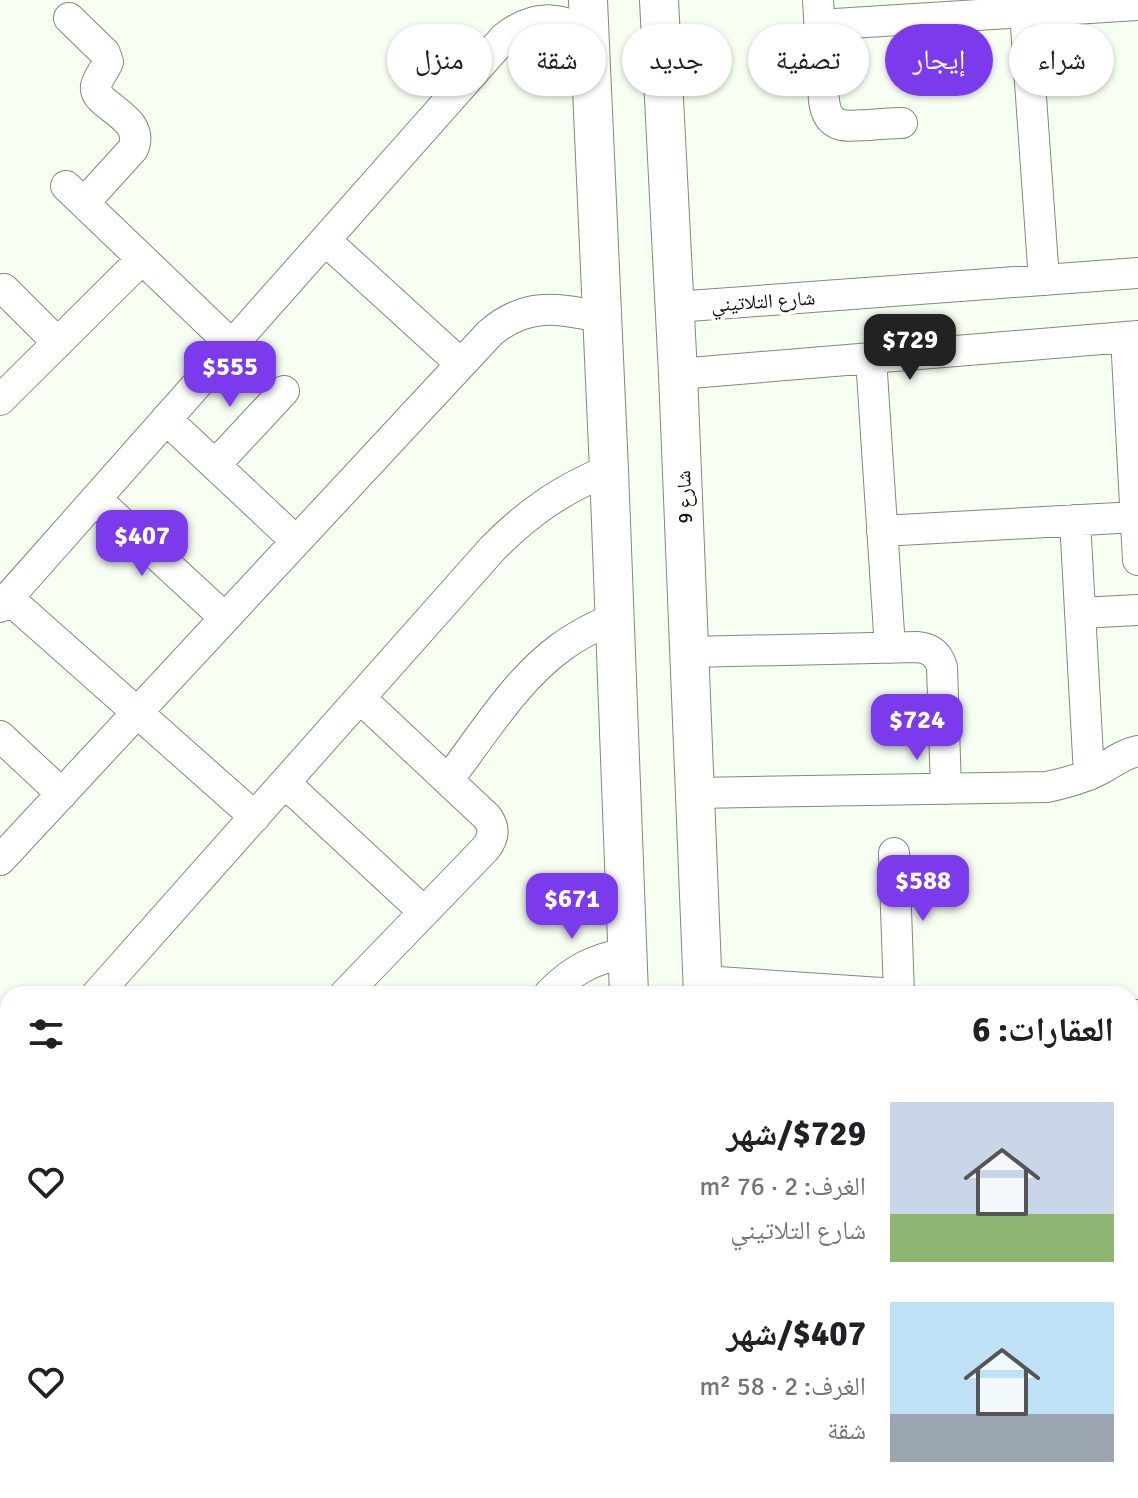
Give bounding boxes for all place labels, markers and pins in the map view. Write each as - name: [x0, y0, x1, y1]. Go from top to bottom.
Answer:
- pin: $729: [863, 314, 957, 382]
- pin: $555: [183, 341, 277, 409]
- pin: $407: [95, 510, 189, 578]
- pin: $724: [870, 694, 964, 762]
- pin: $588: [876, 855, 970, 923]
- pin: $671: [525, 873, 619, 941]

